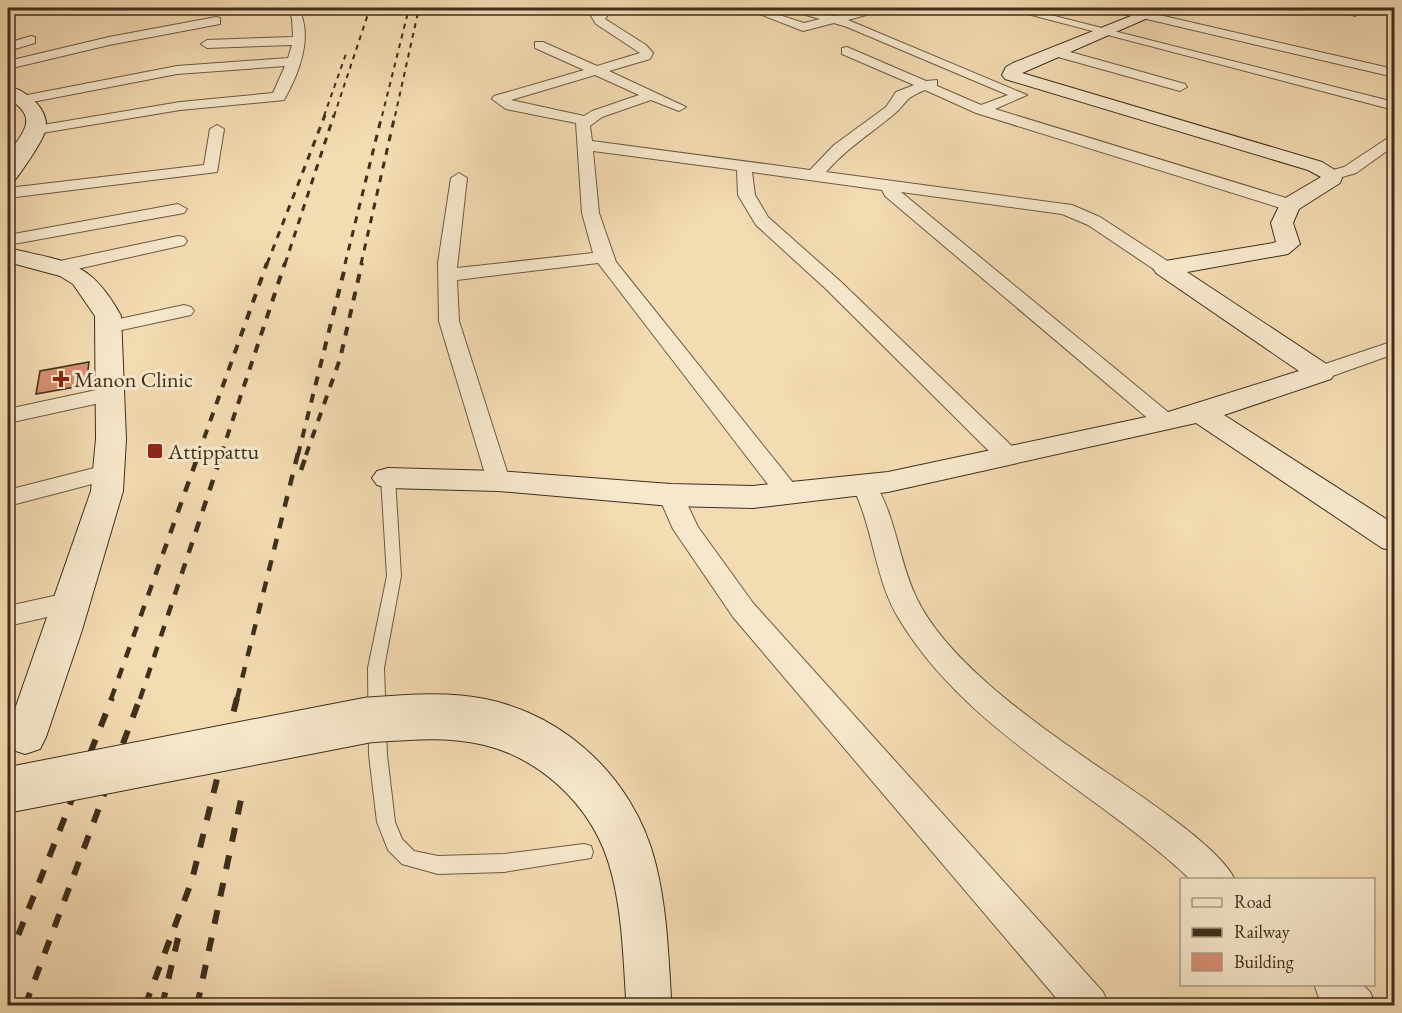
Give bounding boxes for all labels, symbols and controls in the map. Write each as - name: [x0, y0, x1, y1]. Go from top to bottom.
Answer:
- place label: Manon Clinic: [74, 365, 193, 394]
- marker: Manon Clinic: [52, 370, 70, 388]
- place label: Attippattu: [167, 437, 259, 466]
- marker: Attippattu: [146, 442, 164, 460]
- legend: [1180, 878, 1375, 986]
- text: Road: [1234, 890, 1273, 913]
- text: Railway: [1234, 920, 1290, 943]
- text: Building: [1234, 950, 1294, 973]

